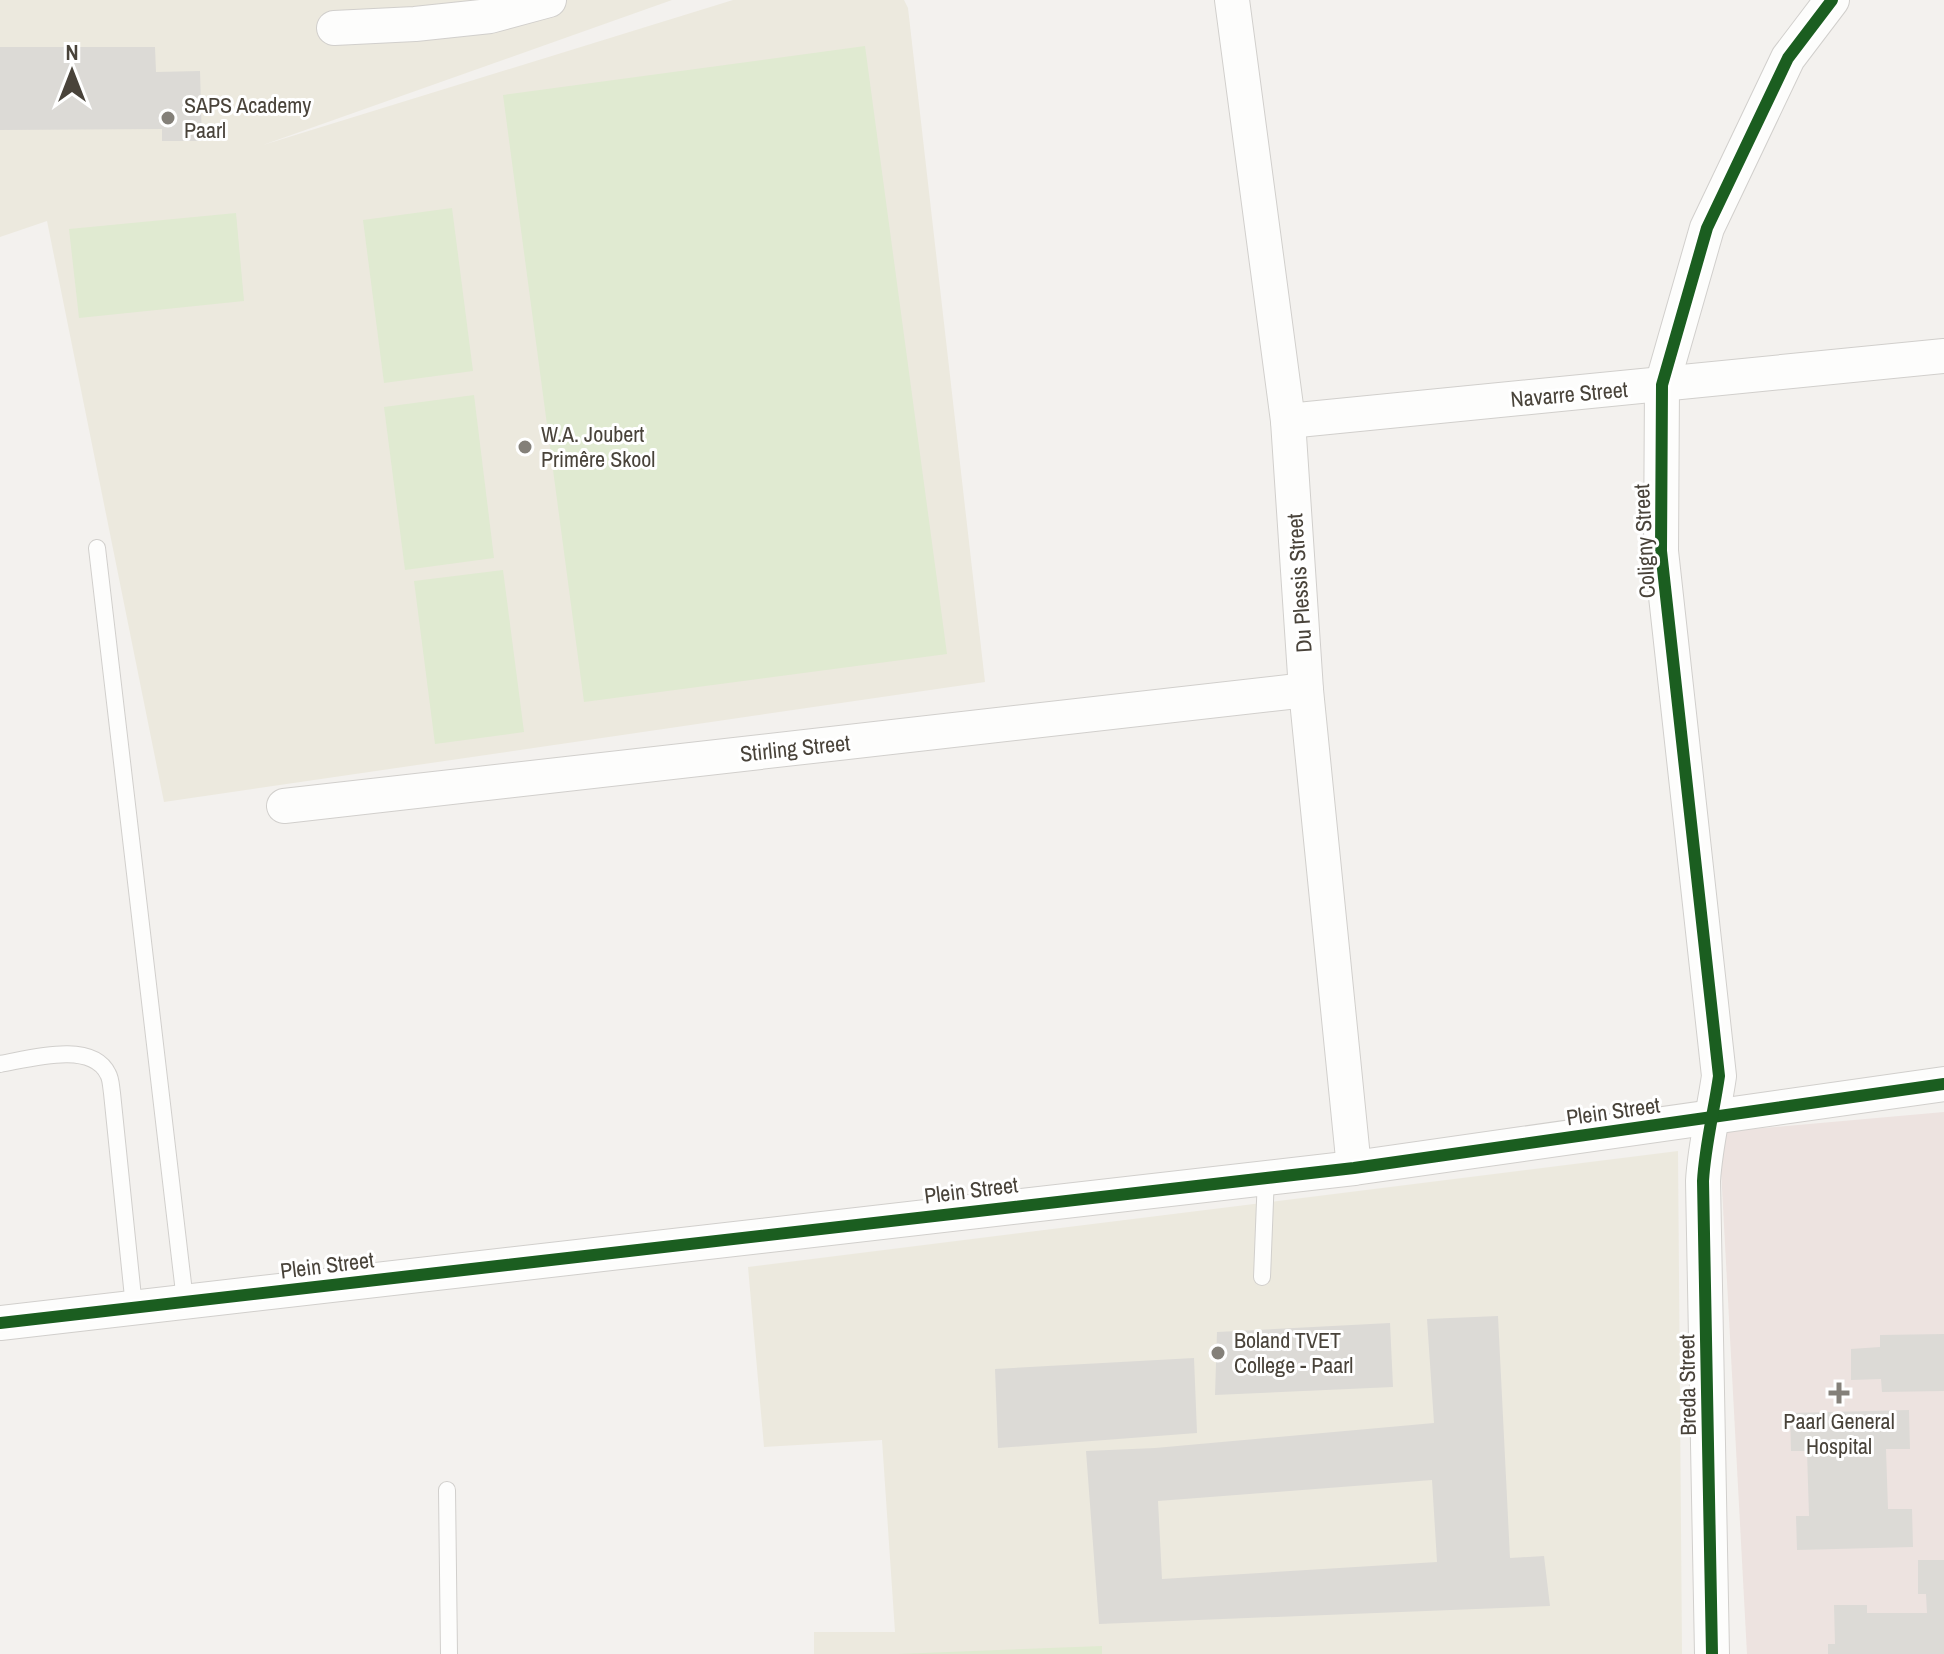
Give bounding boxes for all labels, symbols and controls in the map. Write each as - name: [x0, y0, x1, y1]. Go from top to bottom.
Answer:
- north arrow: [32, 32, 112, 112]
- text: N: [65, 37, 79, 67]
- place label: SAPS Academy Paarl: [184, 90, 311, 145]
- marker: SAPS Academy Paarl: [159, 109, 177, 127]
- street label: Navarre Street: [1509, 374, 1629, 414]
- place label: W.A. Joubert Primêre Skool: [541, 419, 655, 474]
- marker: W.A. Joubert Primêre Skool: [516, 438, 534, 456]
- street label: Coligny Street: [1626, 483, 1662, 599]
- street label: Du Plessis Street: [1279, 512, 1319, 654]
- street label: Stirling Street: [739, 727, 851, 769]
- street label: Plein Street: [1564, 1090, 1662, 1132]
- street label: Plein Street: [922, 1169, 1020, 1211]
- street label: Plein Street: [278, 1244, 376, 1286]
- place label: Boland TVET College - Paarl: [1234, 1325, 1353, 1380]
- street label: Breda Street: [1671, 1334, 1703, 1436]
- marker: Boland TVET College - Paarl: [1209, 1344, 1227, 1362]
- marker: Paarl General Hospital: [1828, 1382, 1850, 1404]
- place label: Paarl General Hospital: [1783, 1406, 1895, 1461]

